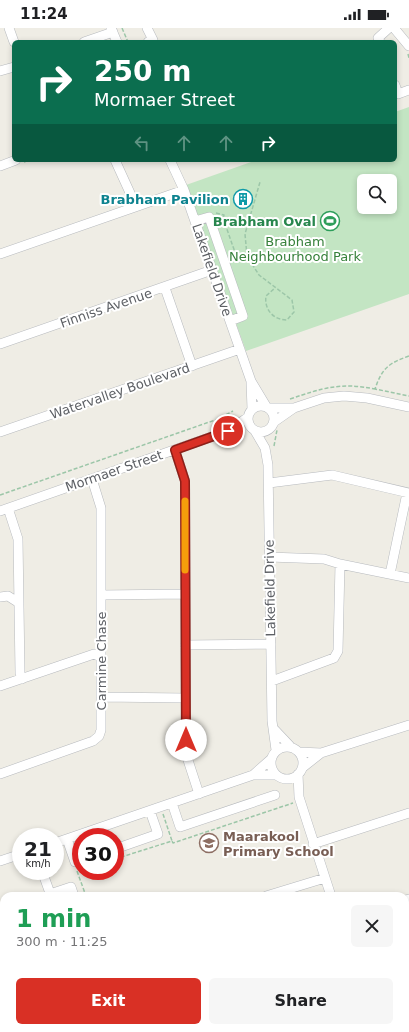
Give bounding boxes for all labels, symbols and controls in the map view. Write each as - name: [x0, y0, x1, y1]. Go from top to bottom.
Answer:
- text: 11:24: [20, 5, 68, 23]
- text: 250 m: [94, 55, 191, 88]
- icon: right: [28, 56, 80, 108]
- text: Mormaer Street: [94, 89, 235, 110]
- icon: left: [131, 132, 153, 154]
- icon: ahead: [173, 132, 195, 154]
- icon: ahead: [215, 132, 237, 154]
- icon: right: [257, 132, 279, 154]
- map controls: [357, 174, 397, 214]
- button: search: [357, 174, 397, 214]
- building icon: Brabham Pavilion: [232, 188, 254, 210]
- place label: Brabham Pavilion: [101, 192, 229, 207]
- sports icon: Brabham Oval: [319, 210, 341, 232]
- place label: Brabham Oval: [213, 214, 316, 229]
- street label: Lakefield Drive: [189, 222, 235, 318]
- park label: Brabham Neighbourhood Park: [229, 234, 361, 264]
- street label: Finniss Avenue: [58, 285, 154, 331]
- street label: Watervalley Boulevard: [48, 360, 192, 422]
- pin: [211, 414, 245, 448]
- icon: arrive: [217, 420, 239, 442]
- street label: Mormaer Street: [63, 447, 165, 495]
- street label: Lakefield Drive: [262, 539, 278, 637]
- street label: Carmine Chase: [94, 612, 109, 710]
- position arrow: [165, 719, 207, 761]
- speed limit sign: 30: [72, 828, 124, 880]
- place label: Maarakool Primary School: [223, 829, 334, 859]
- school or university icon: Maarakool Primary School: [198, 832, 220, 854]
- text: 21: [24, 837, 52, 861]
- text: km/h: [25, 858, 51, 869]
- text: 1 min: [16, 905, 91, 933]
- button: close: [351, 905, 393, 947]
- text: 300 m · 11:25: [16, 934, 107, 949]
- button: Exit: [16, 978, 201, 1024]
- button: Share: [209, 978, 393, 1024]

